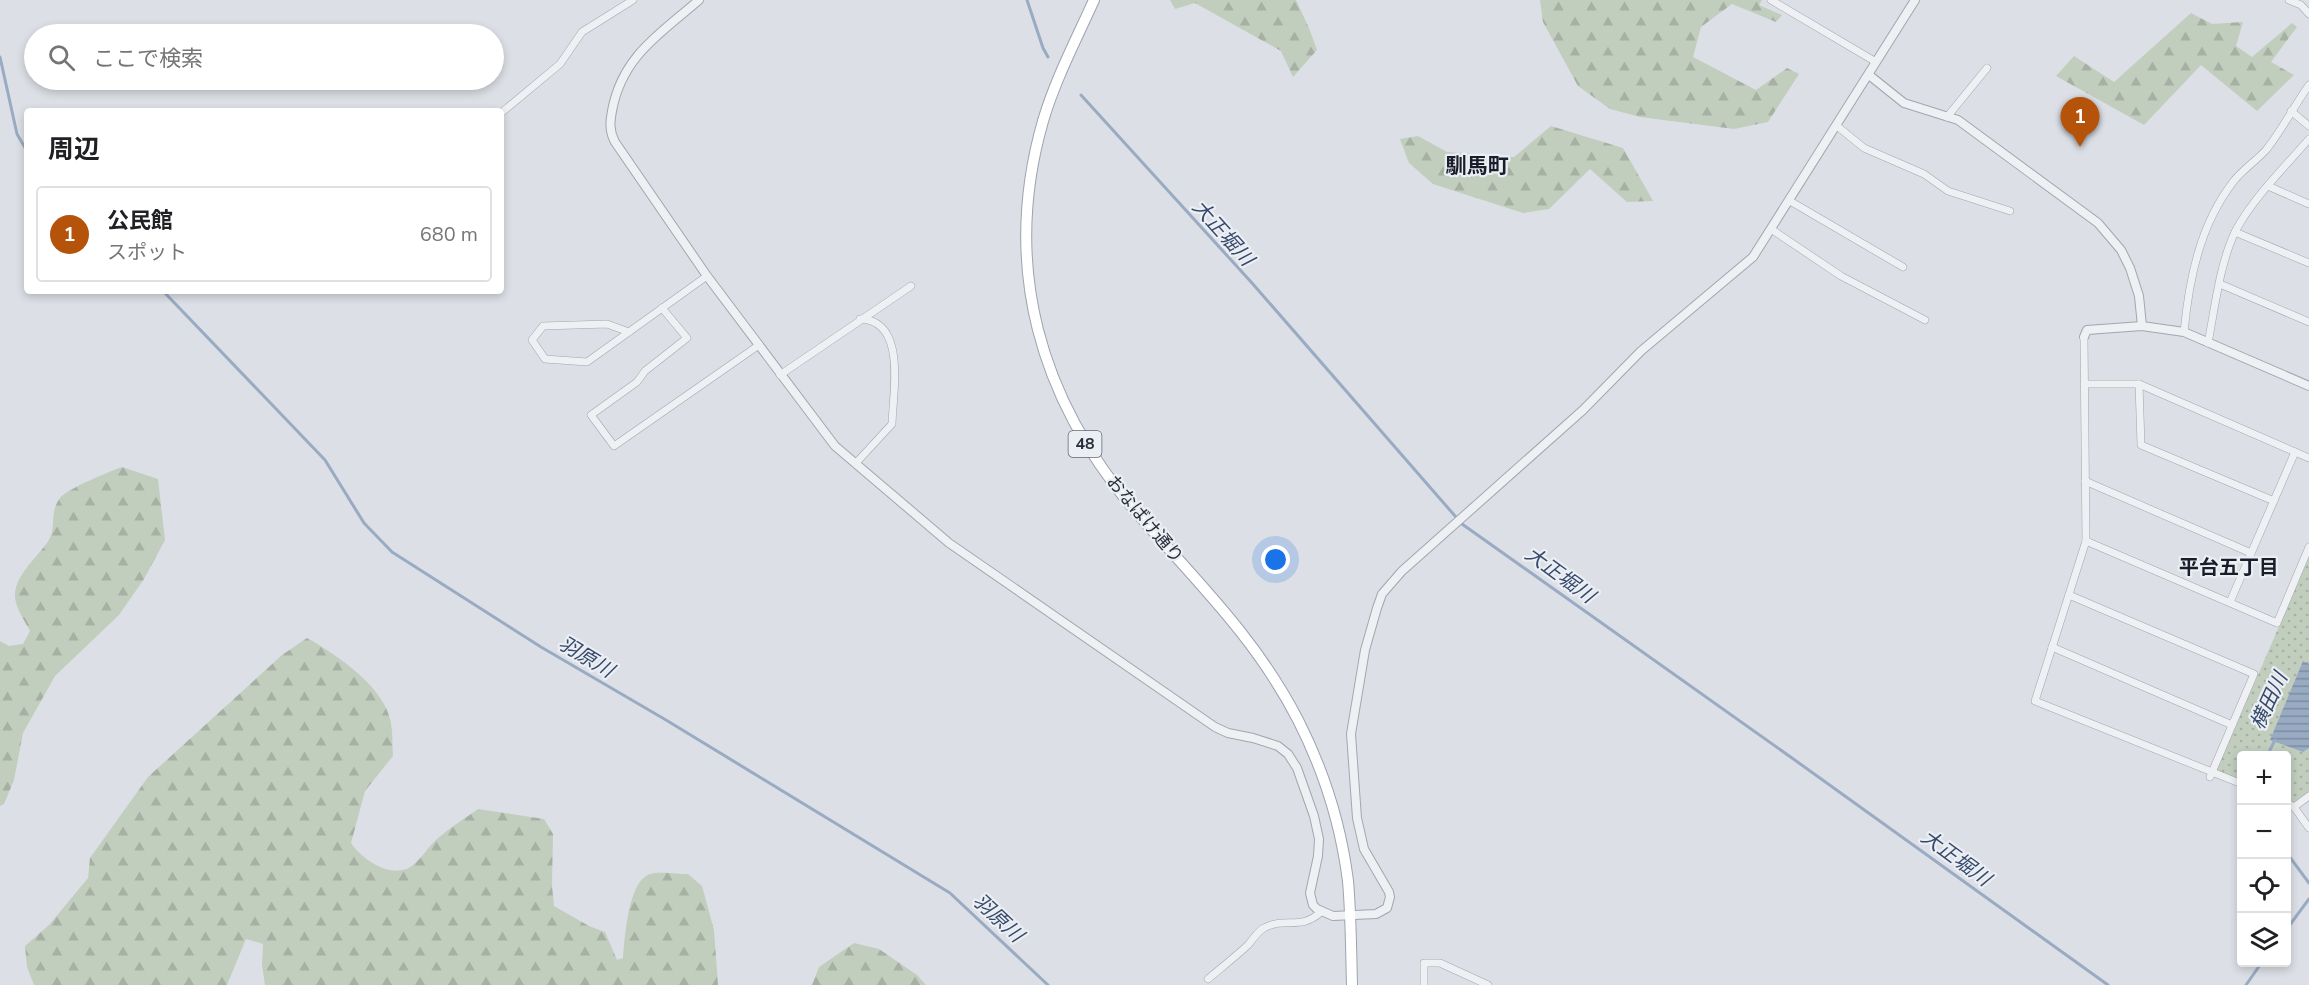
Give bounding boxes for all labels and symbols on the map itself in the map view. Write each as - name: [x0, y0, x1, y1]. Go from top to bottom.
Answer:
- pin: 1: [2060, 98, 2100, 147]
- district label: 馴馬町: [1446, 152, 1509, 180]
- water label: 大正堀川: [1186, 194, 1261, 273]
- road number: 48: [1068, 431, 1102, 457]
- street label: おなばけ通り: [1101, 470, 1189, 568]
- water label: 大正堀川: [1520, 541, 1602, 611]
- your location: [1261, 545, 1290, 574]
- district label: 平台五丁目: [2179, 554, 2279, 581]
- water label: 羽原川: [553, 630, 620, 685]
- water label: 横田川: [2244, 666, 2295, 734]
- water label: 大正堀川: [1916, 824, 1998, 894]
- water label: 羽原川: [967, 888, 1031, 950]

